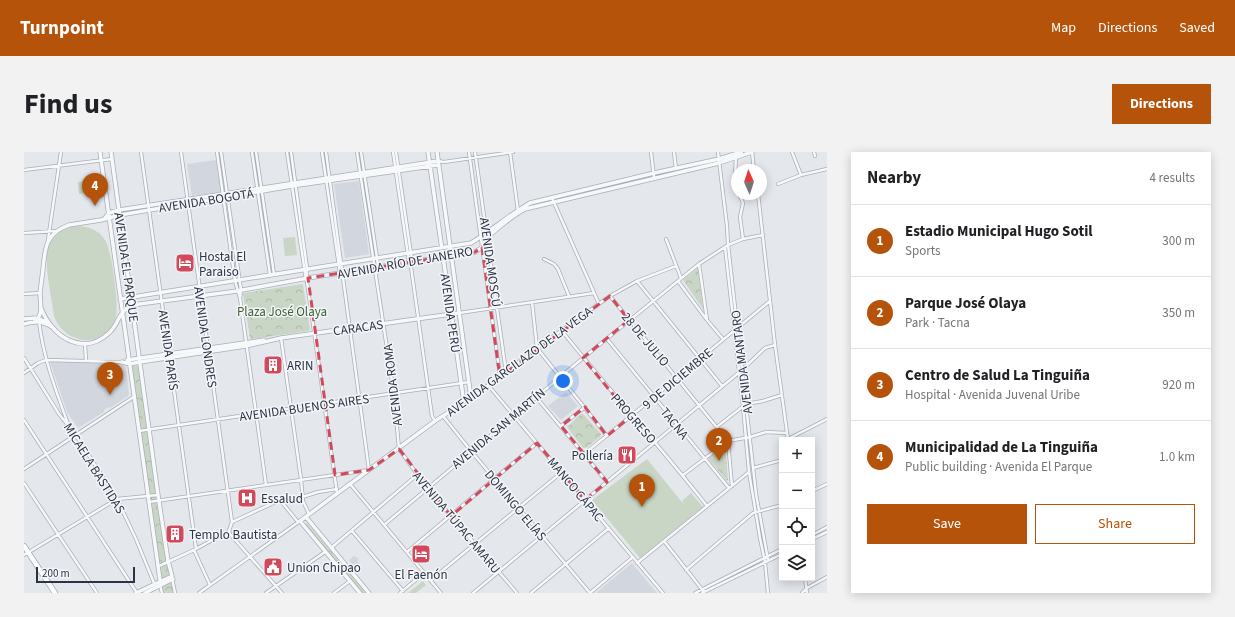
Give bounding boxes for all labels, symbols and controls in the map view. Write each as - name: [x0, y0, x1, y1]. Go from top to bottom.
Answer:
- text: Turnpoint: [20, 15, 104, 42]
- text: Map: [1051, 18, 1076, 38]
- text: Directions: [1098, 18, 1157, 38]
- text: Saved: [1179, 18, 1215, 38]
- text: Find us: [24, 84, 112, 124]
- button: Directions: [1112, 84, 1211, 124]
- north arrow: [731, 164, 767, 200]
- text: Nearby: [867, 166, 921, 190]
- text: 4 results: [1150, 169, 1195, 187]
- pin: 4: [82, 173, 108, 206]
- street label: AVENIDA BOGOTÁ: [157, 184, 256, 217]
- street label: AVENIDA EL PARQUE: [109, 211, 143, 323]
- street label: AVENIDA MOSCÚ: [475, 216, 505, 308]
- text: Estadio Municipal Hugo Sotil: [905, 221, 1093, 242]
- text: 1: [877, 232, 883, 250]
- text: 300 m: [1162, 232, 1195, 250]
- street label: AVENIDA RÍO DE JANEIRO: [336, 242, 474, 284]
- text: Sports: [905, 242, 940, 260]
- place label: Hostal El Paraiso: [199, 248, 246, 281]
- hotel icon: Hostal El Paraiso: [174, 252, 196, 274]
- street label: AVENIDA PERÚ: [436, 272, 464, 354]
- street label: AVENIDA LONDRES: [189, 285, 221, 389]
- text: Parque José Olaya: [905, 293, 1026, 314]
- street label: AVENIDA GARCILAZO DE LA VEGA: [443, 302, 597, 421]
- park label: Plaza José Olaya: [237, 303, 327, 321]
- text: 2: [877, 304, 883, 322]
- text: 350 m: [1162, 304, 1195, 322]
- street label: AVENIDA PARÍS: [153, 309, 183, 392]
- street label: 28 DE JULIO: [617, 309, 673, 371]
- street label: AVENIDA MANTARO: [727, 309, 757, 415]
- text: Park · Tacna: [905, 314, 970, 332]
- street label: CARACAS: [332, 316, 384, 340]
- street label: AVENIDA ROMA: [379, 342, 407, 427]
- street label: 9 DE DICIEMBRE: [639, 344, 717, 414]
- building icon: ARIN: [262, 354, 284, 376]
- place label: ARIN: [287, 357, 313, 375]
- pin: 3: [97, 362, 123, 395]
- text: Centro de Salud La Tinguiña: [905, 365, 1090, 386]
- your location: [553, 371, 573, 391]
- text: 3: [877, 376, 883, 394]
- text: 920 m: [1162, 376, 1195, 394]
- street label: AVENIDA SAN MARTÍN: [448, 384, 549, 473]
- text: Hospital · Avenida Juvenal Uribe: [905, 386, 1080, 404]
- street label: AVENIDA BUENOS AIRES: [238, 390, 370, 426]
- street label: PROGRESO: [606, 390, 660, 448]
- street label: TACNA: [656, 404, 693, 444]
- street label: MICAELA BASTIDAS: [59, 420, 129, 517]
- pin: 2: [706, 428, 732, 461]
- map controls: [779, 437, 815, 581]
- button: +: [779, 437, 815, 473]
- text: Municipalidad de La Tinguiña: [905, 437, 1098, 458]
- restaurant icon: Pollería: [616, 444, 638, 466]
- place label: Pollería: [572, 447, 613, 465]
- text: 4: [877, 448, 883, 466]
- text: 1.0 km: [1159, 448, 1195, 466]
- street label: MANCO CÁPAC: [543, 454, 607, 526]
- text: Public building · Avenida El Parque: [905, 458, 1092, 476]
- street label: DOMINGO ELÍAS: [480, 466, 550, 545]
- street label: AVENIDA TÚPAC AMARU: [408, 468, 504, 578]
- button: −: [779, 473, 815, 509]
- pin: 1: [629, 474, 655, 507]
- hospital icon: Essalud: [236, 487, 258, 509]
- place label: Essalud: [261, 490, 303, 508]
- button: Save: [867, 504, 1027, 544]
- button: Share: [1035, 504, 1195, 544]
- button: locate: [779, 509, 815, 545]
- building icon: Templo Bautista: [164, 523, 186, 545]
- place label: Templo Bautista: [189, 526, 277, 544]
- hotel icon: El Faenón: [410, 543, 432, 565]
- button: layers: [779, 545, 815, 581]
- public building icon: Union Chipao: [262, 556, 284, 578]
- place label: Union Chipao: [287, 559, 361, 577]
- scale bar: [36, 565, 135, 584]
- text: 200 m: [42, 566, 70, 581]
- place label: El Faenón: [394, 566, 448, 584]

